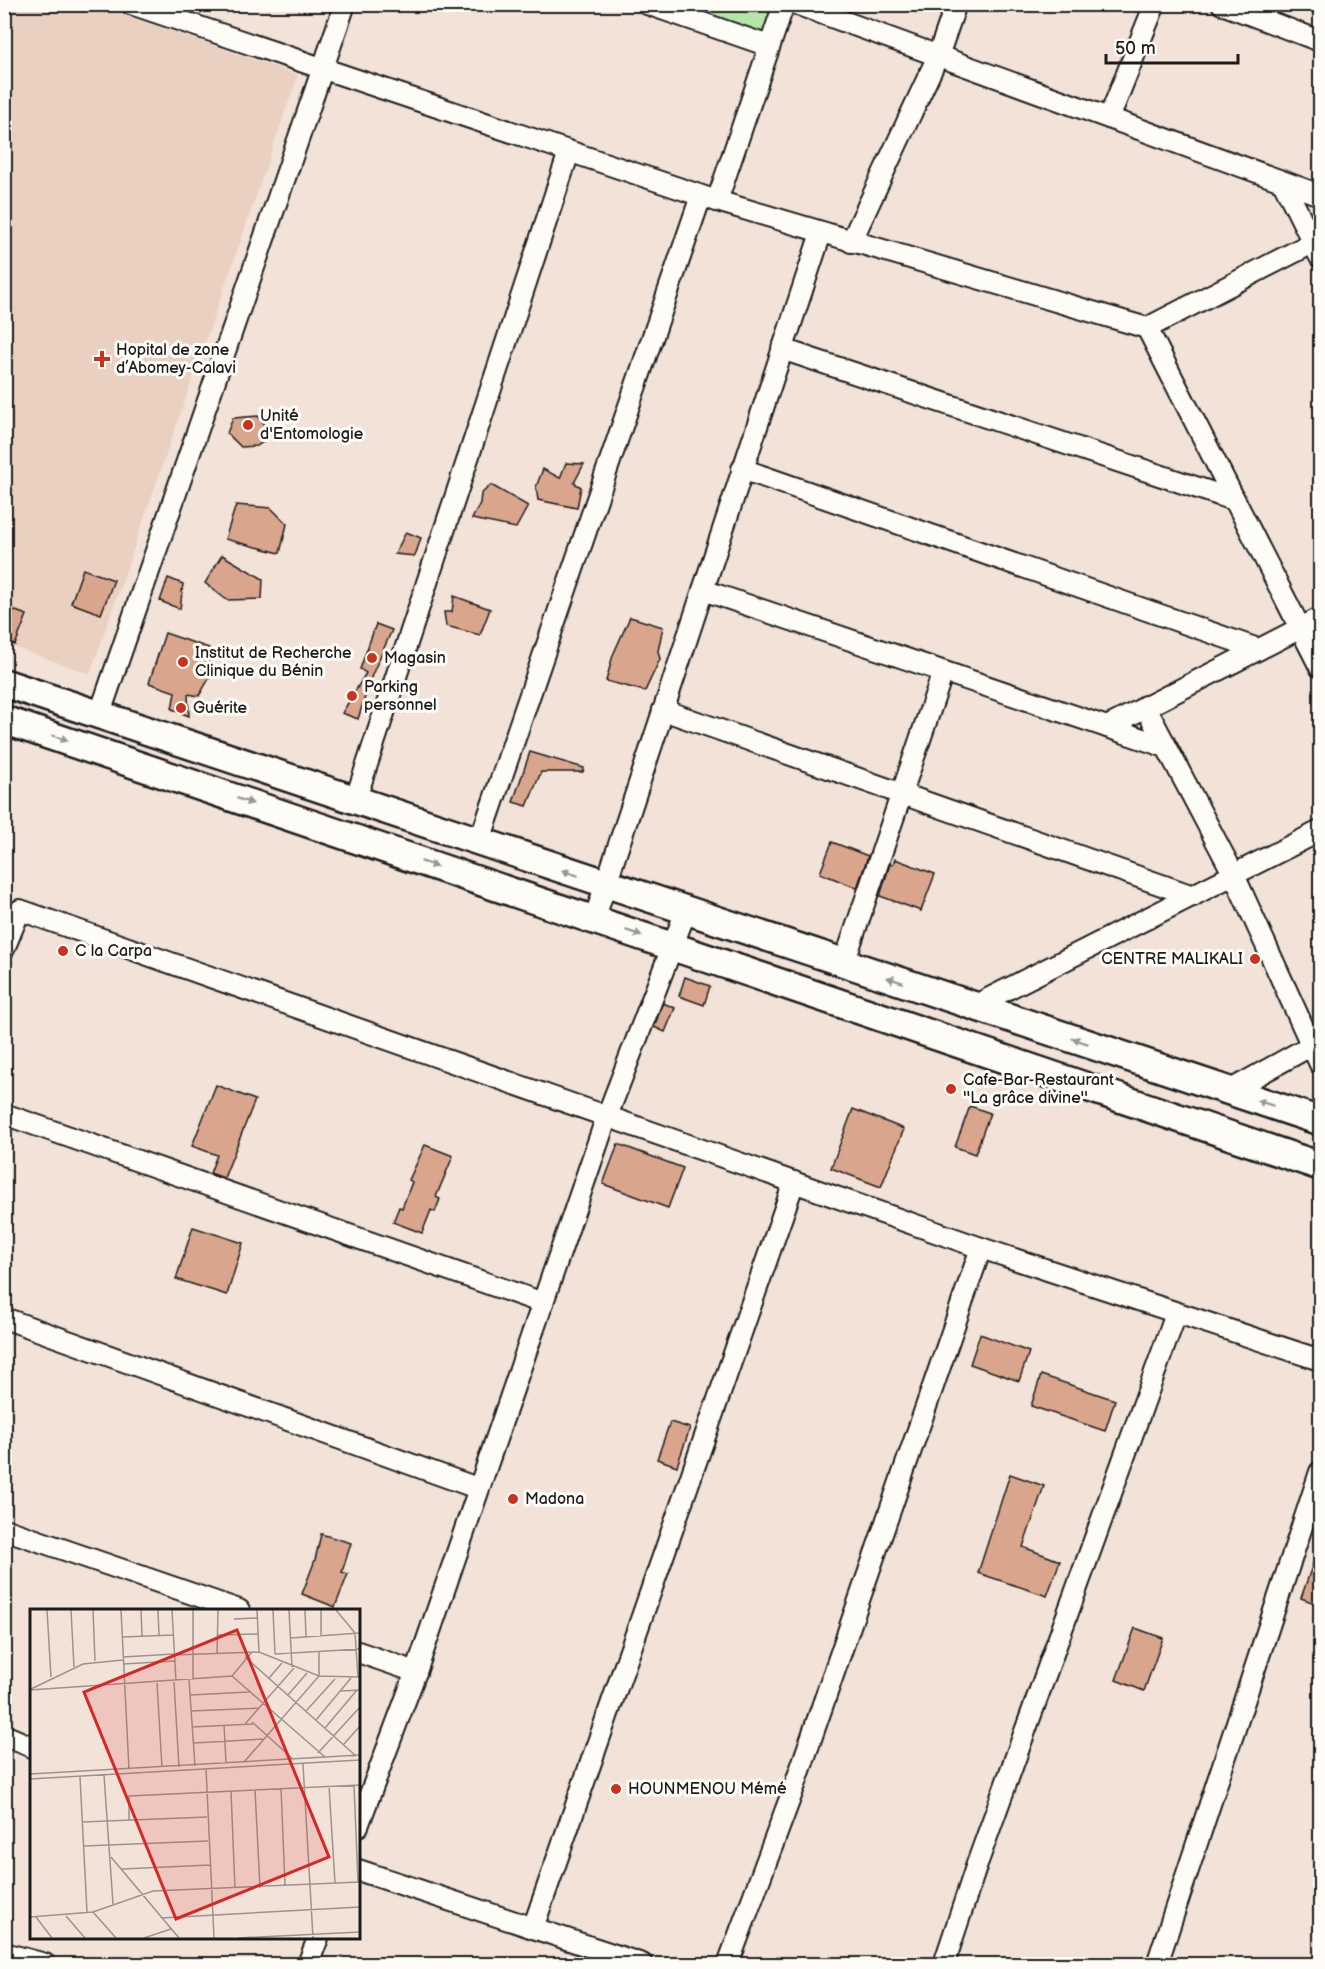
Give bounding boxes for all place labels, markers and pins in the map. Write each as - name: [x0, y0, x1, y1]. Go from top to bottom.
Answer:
- place label: Hopital de zone d’Abomey-Calavi: [116, 341, 236, 378]
- marker: Hopital de zone d’Abomey-Calavi: [93, 350, 111, 368]
- place label: Unité d'Entomologie: [260, 407, 364, 444]
- marker: Unité d'Entomologie: [241, 418, 255, 432]
- place label: Institut de Recherche Clinique du Bénin: [195, 644, 352, 681]
- place label: Magasin: [384, 649, 446, 668]
- marker: Magasin: [365, 651, 379, 665]
- marker: Institut de Recherche Clinique du Bénin: [176, 655, 190, 669]
- place label: Parking personnel: [364, 678, 437, 715]
- marker: Parking personnel: [345, 689, 359, 703]
- place label: Guérite: [193, 699, 247, 718]
- marker: Guérite: [174, 701, 188, 715]
- place label: C la Carpa: [75, 942, 152, 961]
- marker: C la Carpa: [56, 944, 70, 958]
- place label: CENTRE MALIKALI: [1101, 950, 1243, 969]
- marker: CENTRE MALIKALI: [1248, 952, 1262, 966]
- place label: Cafe-Bar-Restaurant ''La grâce divine'': [963, 1071, 1114, 1108]
- marker: Cafe-Bar-Restaurant ''La grâce divine'': [944, 1082, 958, 1096]
- place label: Madona: [525, 1490, 584, 1509]
- marker: Madona: [506, 1492, 520, 1506]
- place label: HOUNMENOU Mémé: [628, 1780, 787, 1799]
- marker: HOUNMENOU Mémé: [609, 1782, 623, 1796]

